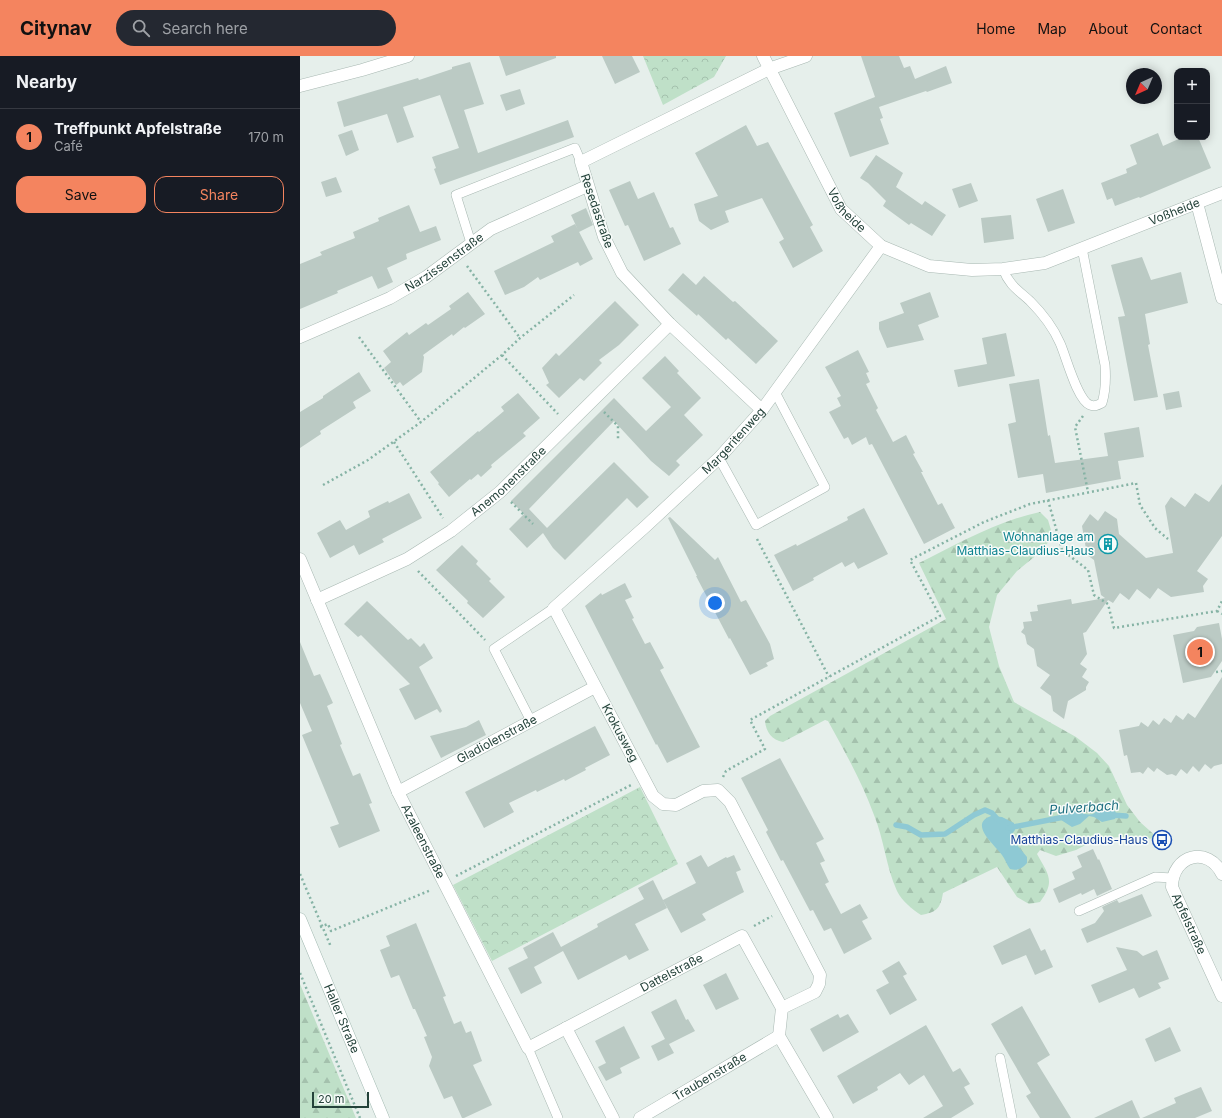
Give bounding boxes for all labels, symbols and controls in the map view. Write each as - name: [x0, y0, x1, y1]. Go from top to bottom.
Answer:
- search box: [116, 10, 396, 46]
- text: Citynav: [20, 17, 92, 40]
- icon: search: [130, 17, 152, 39]
- text: Search here: [162, 19, 248, 38]
- text: Home: [976, 20, 1015, 37]
- text: Map: [1037, 20, 1067, 37]
- text: About: [1089, 20, 1128, 37]
- text: Contact: [1150, 20, 1202, 37]
- north arrow: [1126, 68, 1162, 104]
- map controls: [1174, 68, 1210, 140]
- button: +: [1174, 68, 1210, 104]
- text: Nearby: [16, 72, 77, 92]
- button: −: [1174, 104, 1210, 140]
- text: Treffpunkt Apfelstraße: [54, 119, 222, 138]
- text: 1: [26, 129, 32, 145]
- text: 170 m: [248, 129, 284, 145]
- text: Café: [54, 138, 83, 154]
- street label: Resedastraße: [578, 172, 617, 250]
- button: Save: [16, 176, 146, 213]
- button: Share: [154, 176, 284, 213]
- street label: Voßheide: [825, 185, 869, 235]
- street label: Voßheide: [1147, 195, 1202, 228]
- street label: Narzissenstraße: [402, 229, 486, 295]
- street label: Margeritenweg: [699, 404, 768, 477]
- street label: Anemonenstraße: [467, 443, 549, 519]
- place label: Wohnanlage am Matthias-Claudius-Haus: [956, 529, 1094, 558]
- building icon: Wohnanlage am Matthias-Claudius-Haus: [1097, 533, 1119, 555]
- your location: [705, 593, 725, 613]
- pin: 1: [1187, 637, 1213, 667]
- street label: Krokusweg: [599, 701, 642, 764]
- street label: Gladiolenstraße: [454, 711, 539, 766]
- water label: Pulverbach: [1049, 797, 1120, 817]
- street label: Azaleenstraße: [398, 801, 449, 881]
- bus stop icon: Matthias-Claudius-Haus: [1151, 829, 1173, 851]
- place label: Matthias-Claudius-Haus: [1010, 832, 1148, 847]
- street label: Apfelstraße: [1169, 891, 1210, 957]
- street label: Dattelstraße: [637, 950, 705, 995]
- street label: Haller Straße: [321, 982, 363, 1055]
- street label: Traubenstraße: [670, 1049, 749, 1104]
- scale bar: [312, 1090, 369, 1109]
- text: 20 m: [318, 1092, 344, 1106]

